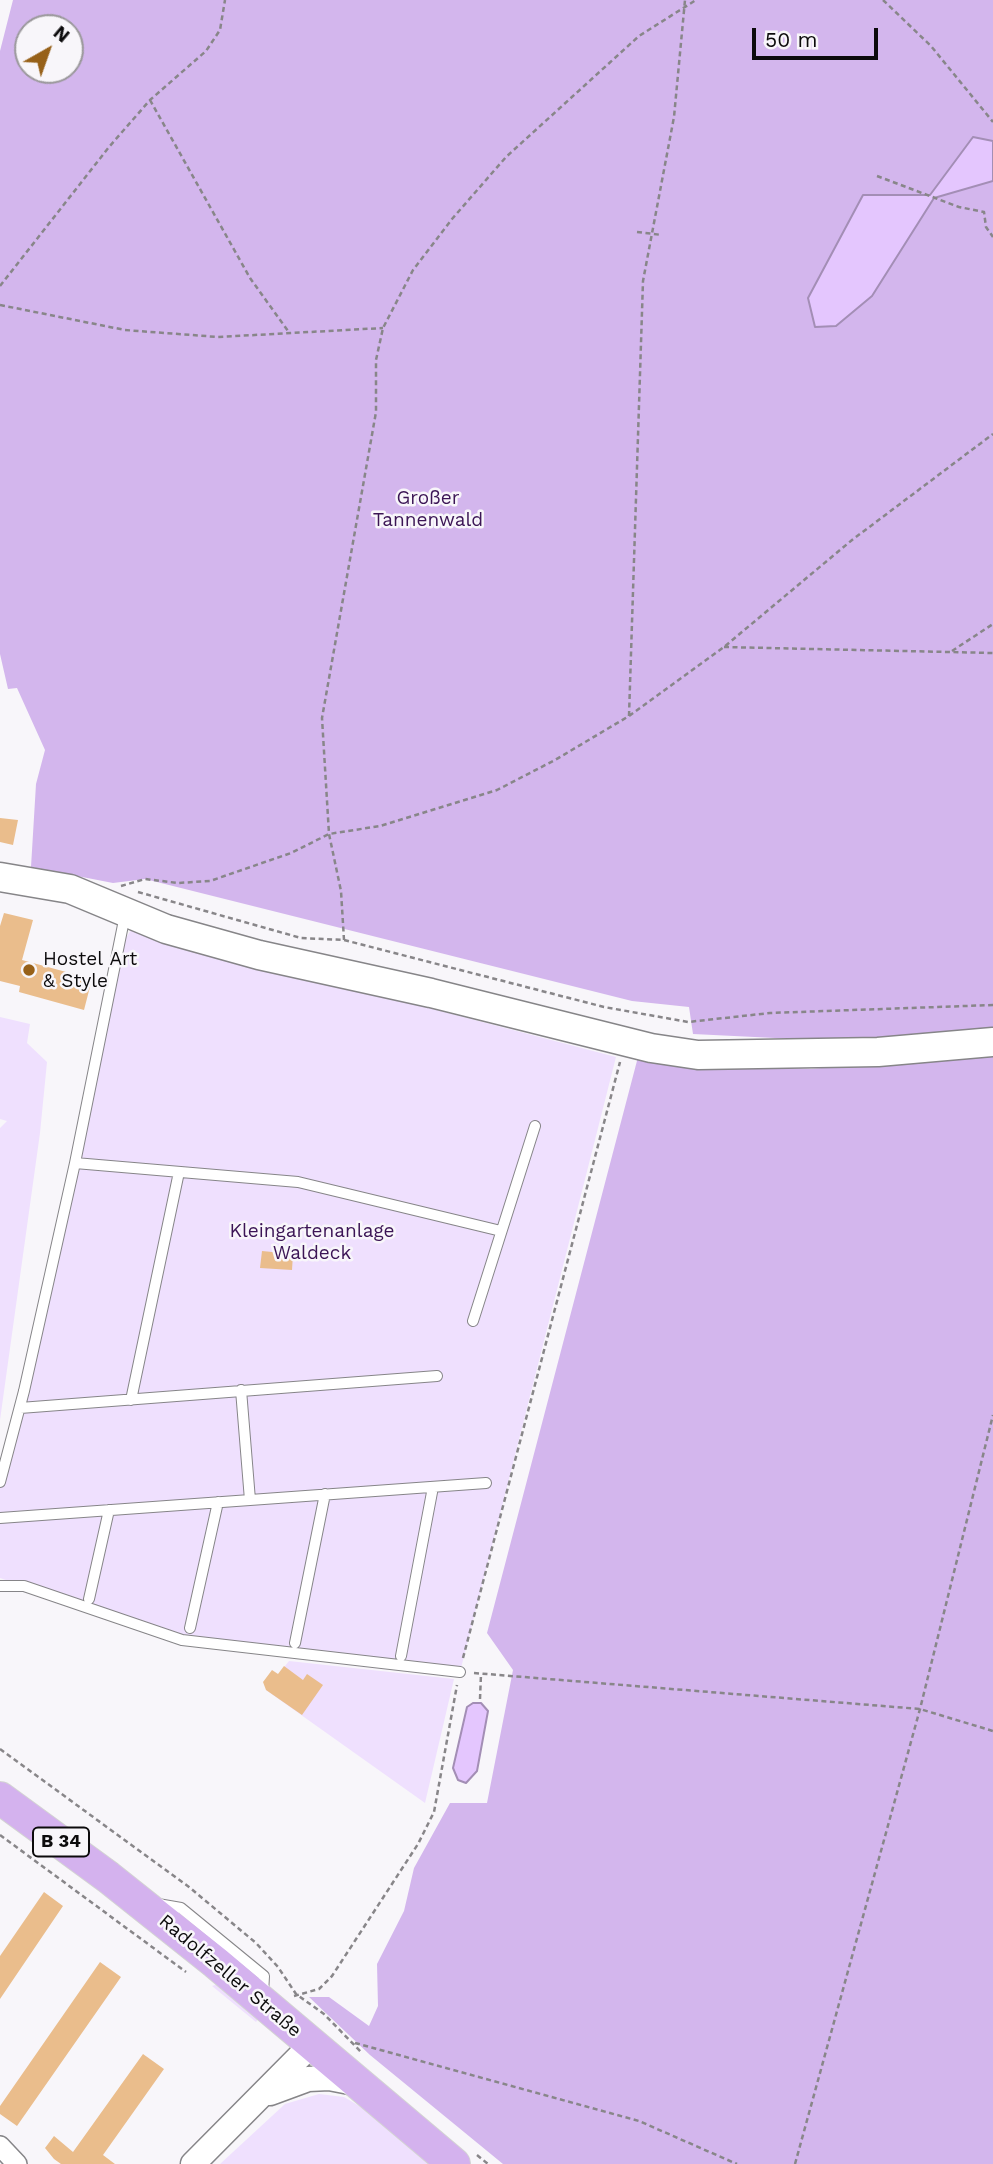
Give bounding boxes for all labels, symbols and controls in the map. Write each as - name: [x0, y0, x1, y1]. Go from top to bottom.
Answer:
- north arrow: [14, 14, 84, 84]
- scale bar: [755, 14, 881, 58]
- text: N: [49, 21, 74, 47]
- text: 50 m: [765, 27, 817, 52]
- park label: Großer Tannenwald: [373, 487, 483, 531]
- place label: Hostel Art & Style: [43, 948, 137, 992]
- marker: Hostel Art & Style: [21, 962, 37, 978]
- park label: Kleingartenanlage Waldeck: [230, 1220, 394, 1264]
- road number: B 34: [33, 1828, 89, 1856]
- street label: Radolfzeller Straße: [154, 1910, 306, 2042]

